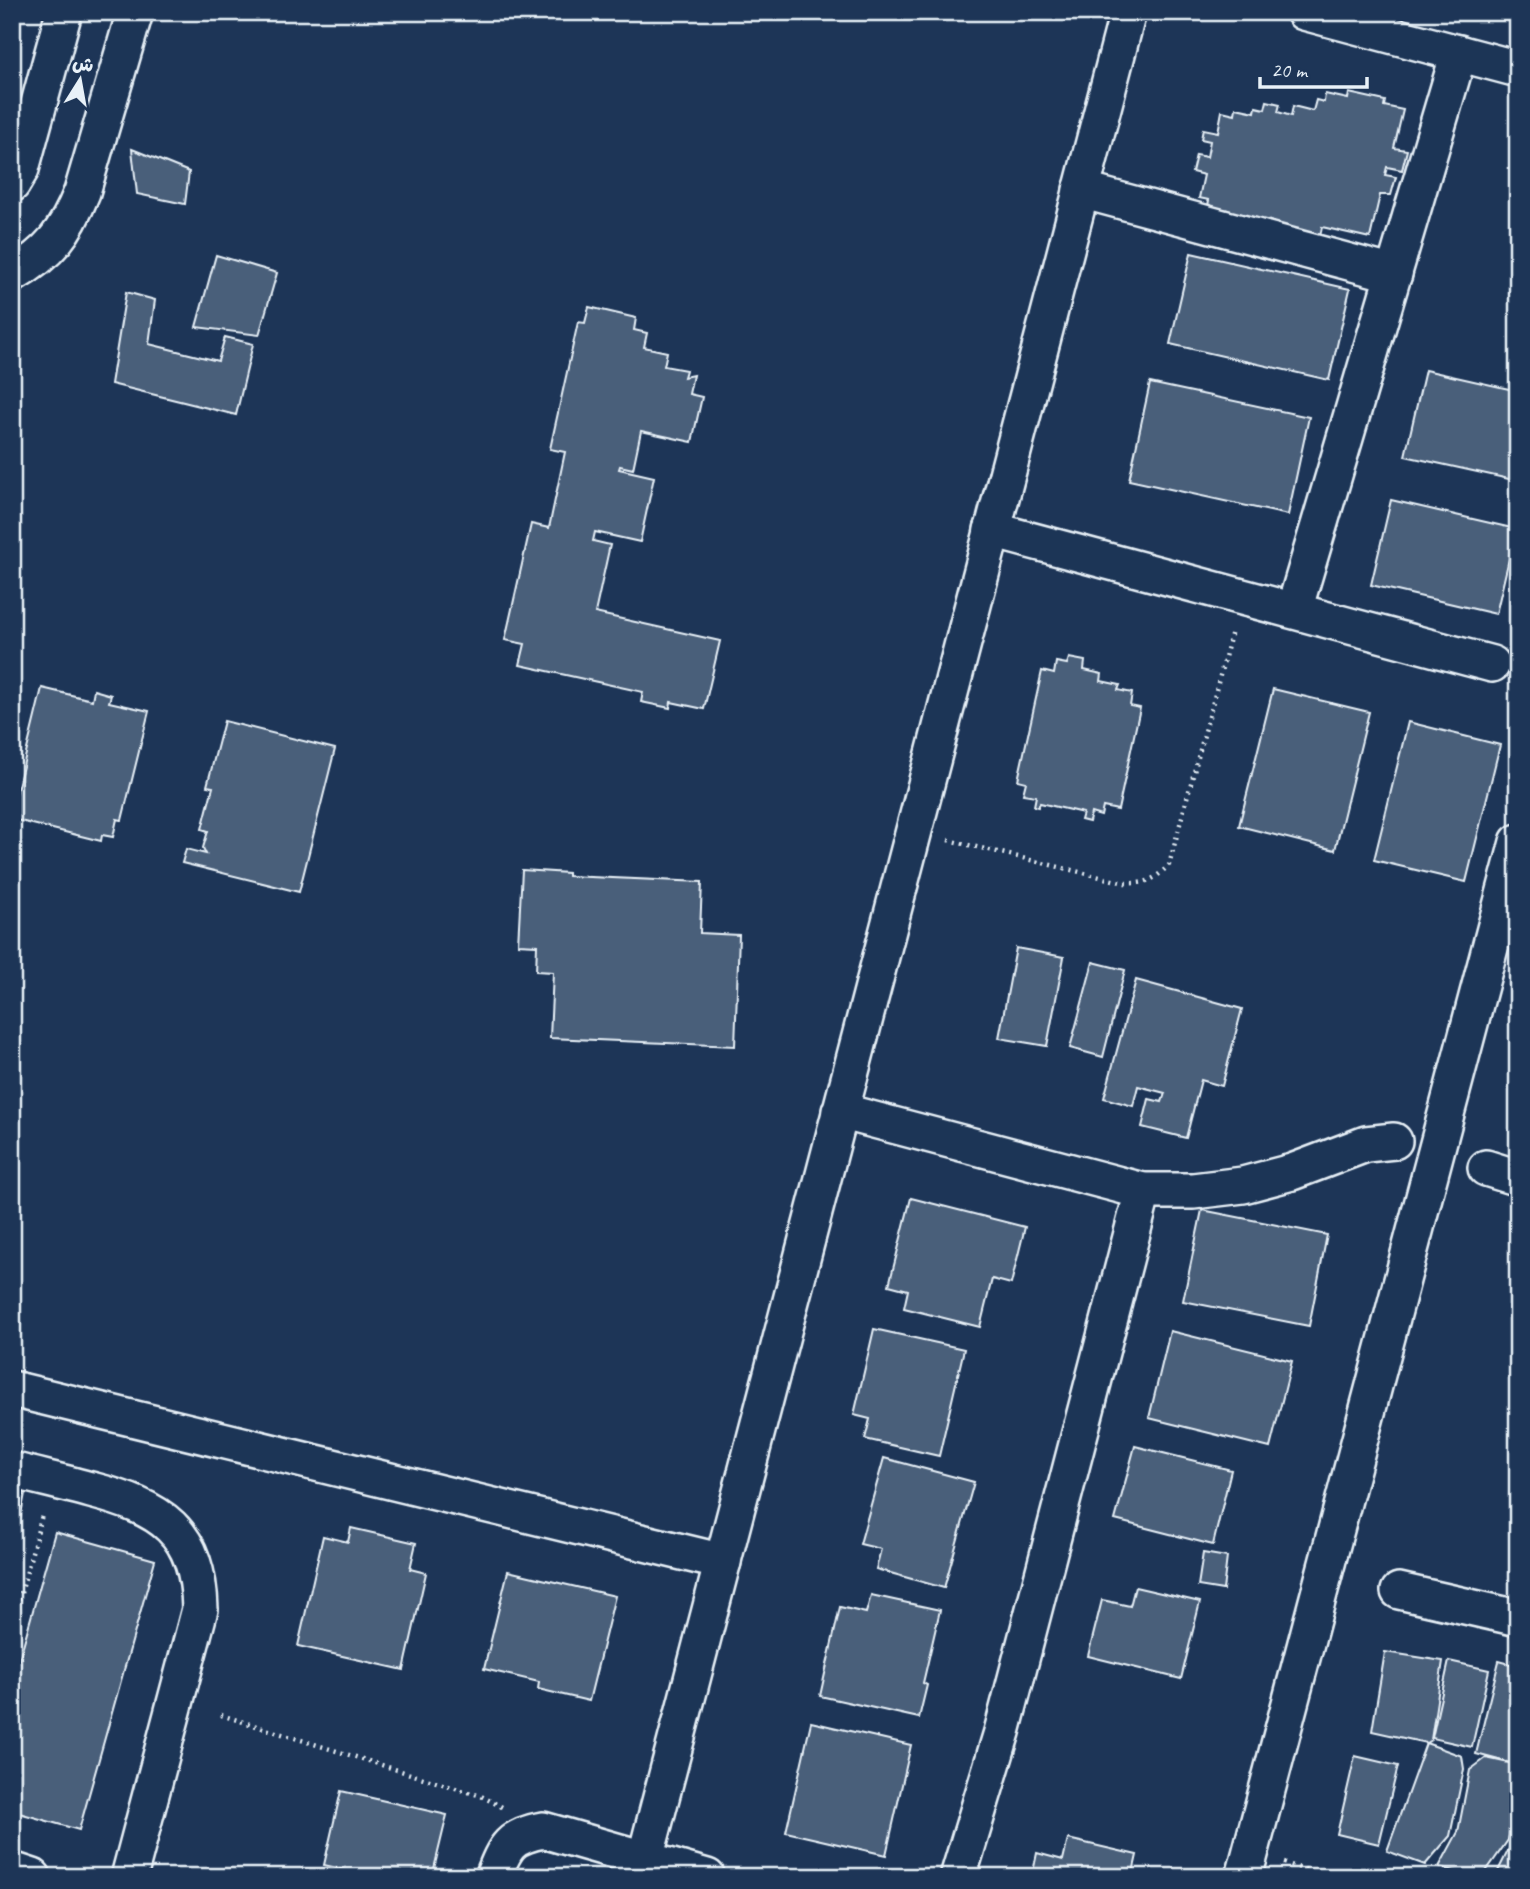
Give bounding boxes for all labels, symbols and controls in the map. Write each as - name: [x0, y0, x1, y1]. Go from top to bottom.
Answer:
- north arrow: [46, 46, 116, 116]
- scale bar: [1260, 46, 1367, 90]
- text: ش: [71, 51, 96, 78]
- text: 20 m: [1271, 57, 1309, 83]

